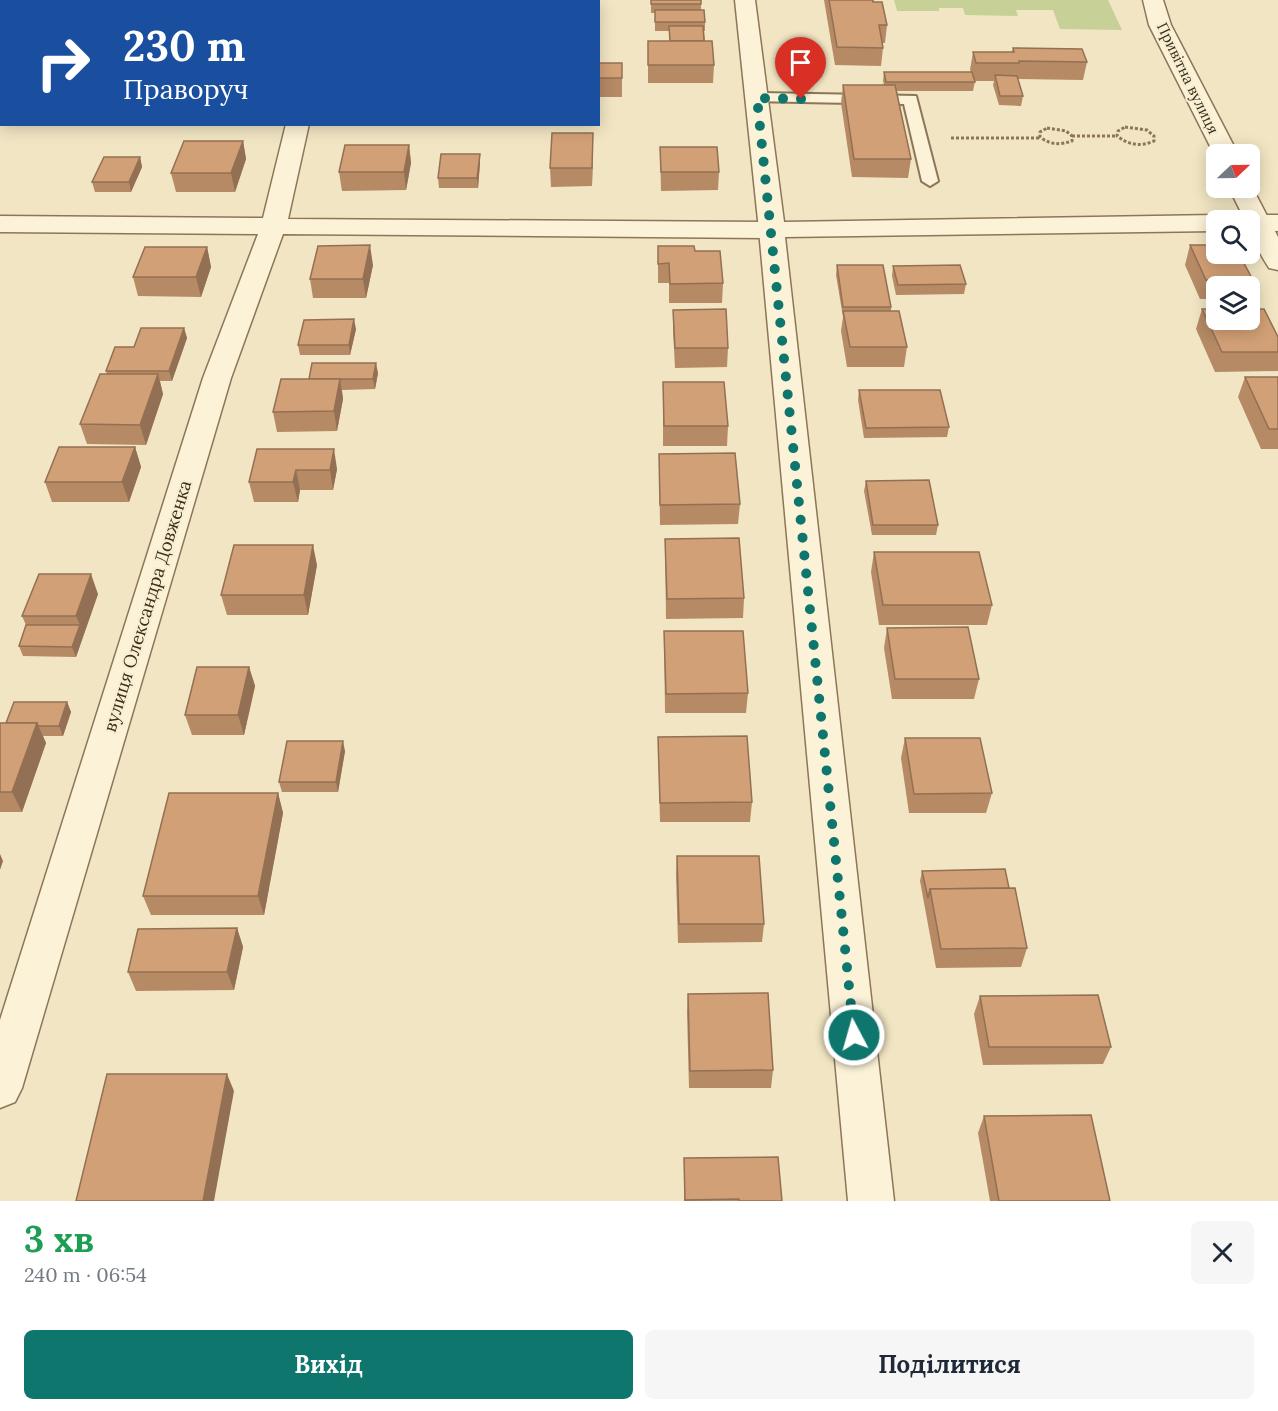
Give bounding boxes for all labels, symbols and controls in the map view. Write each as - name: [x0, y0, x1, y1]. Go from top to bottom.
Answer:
- text: 230 m: [123, 19, 245, 73]
- street label: Привітна вулиця: [1153, 19, 1223, 137]
- icon: right: [24, 24, 102, 102]
- pin: [775, 37, 826, 99]
- icon: arrive: [784, 46, 817, 79]
- text: Праворуч: [123, 72, 249, 106]
- north arrow: [1206, 144, 1260, 198]
- map controls: [1206, 144, 1260, 330]
- button: search: [1206, 210, 1260, 264]
- button: layers: [1206, 276, 1260, 330]
- street label: вулиця Олександра Довженка: [98, 477, 196, 735]
- position arrow: [822, 1003, 886, 1067]
- text: 3 хв: [24, 1216, 94, 1262]
- button: close: [1191, 1221, 1254, 1284]
- text: 240 m · 06:54: [24, 1262, 147, 1287]
- button: Вихід: [24, 1330, 633, 1399]
- button: Поділитися: [645, 1330, 1254, 1399]

